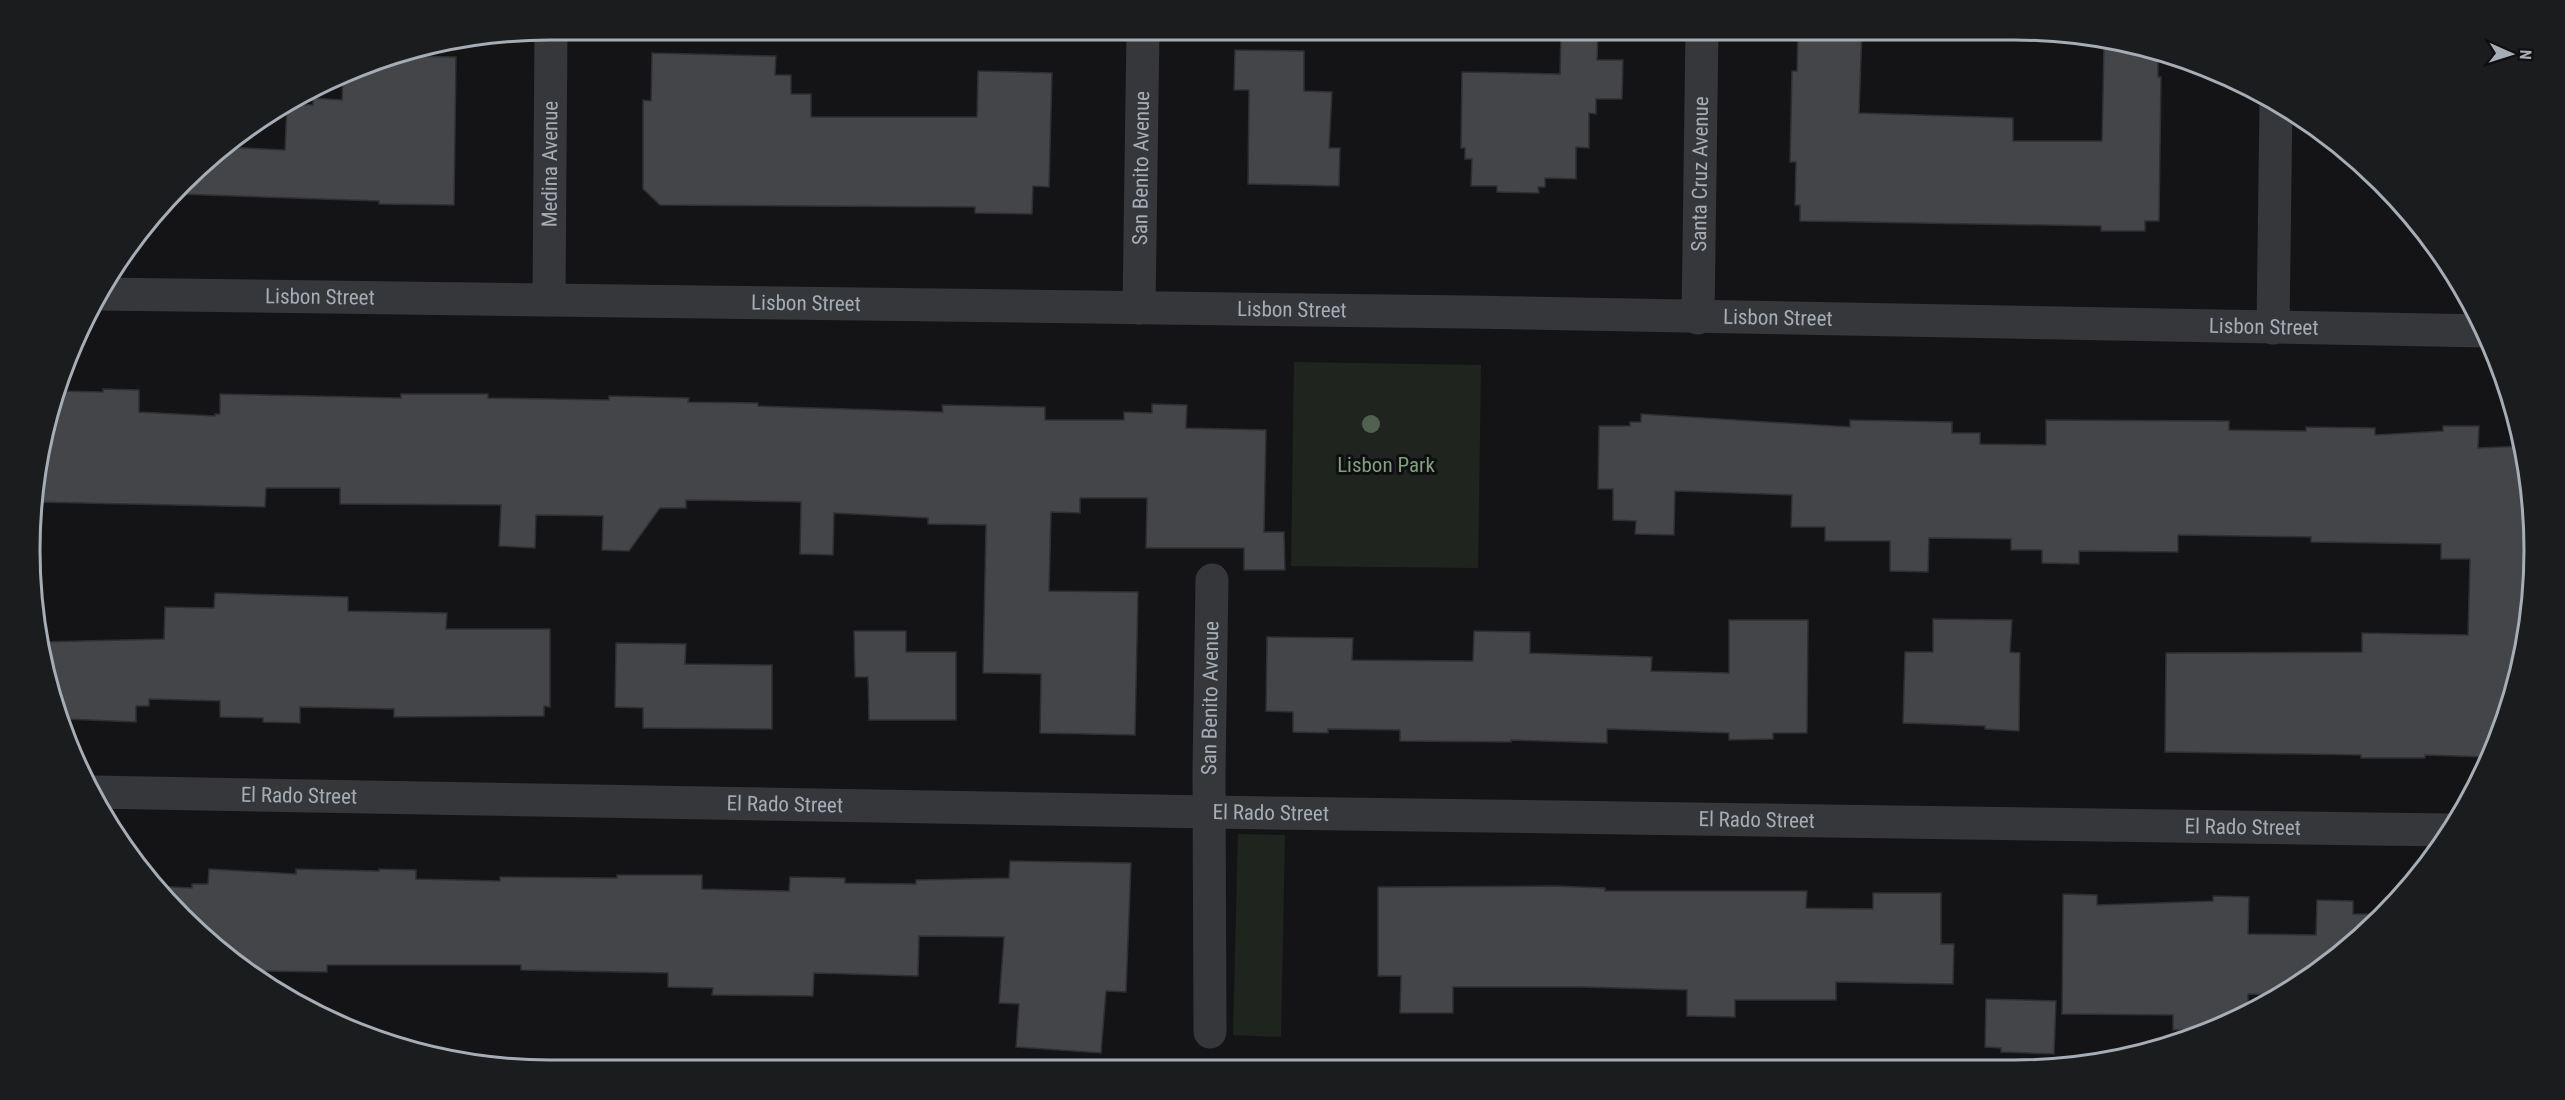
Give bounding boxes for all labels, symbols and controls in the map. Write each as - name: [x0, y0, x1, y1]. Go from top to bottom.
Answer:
- north arrow: [2481, 24, 2541, 84]
- text: N: [2516, 49, 2535, 60]
- street label: San Benito Avenue: [1128, 91, 1154, 245]
- street label: Santa Cruz Avenue: [1687, 96, 1713, 252]
- street label: Medina Avenue: [538, 101, 562, 227]
- street label: Lisbon Street: [265, 284, 375, 310]
- street label: Lisbon Street: [751, 291, 861, 316]
- street label: Lisbon Street: [1237, 297, 1347, 322]
- street label: Lisbon Street: [1723, 305, 1833, 331]
- street label: Lisbon Street: [2209, 314, 2319, 340]
- park label: Lisbon Park: [1337, 453, 1435, 477]
- street label: San Benito Avenue: [1197, 621, 1223, 775]
- street label: El Rado Street: [241, 783, 357, 809]
- street label: El Rado Street: [727, 791, 843, 817]
- street label: El Rado Street: [1212, 800, 1329, 826]
- street label: El Rado Street: [1698, 807, 1815, 833]
- street label: El Rado Street: [2184, 814, 2301, 840]

